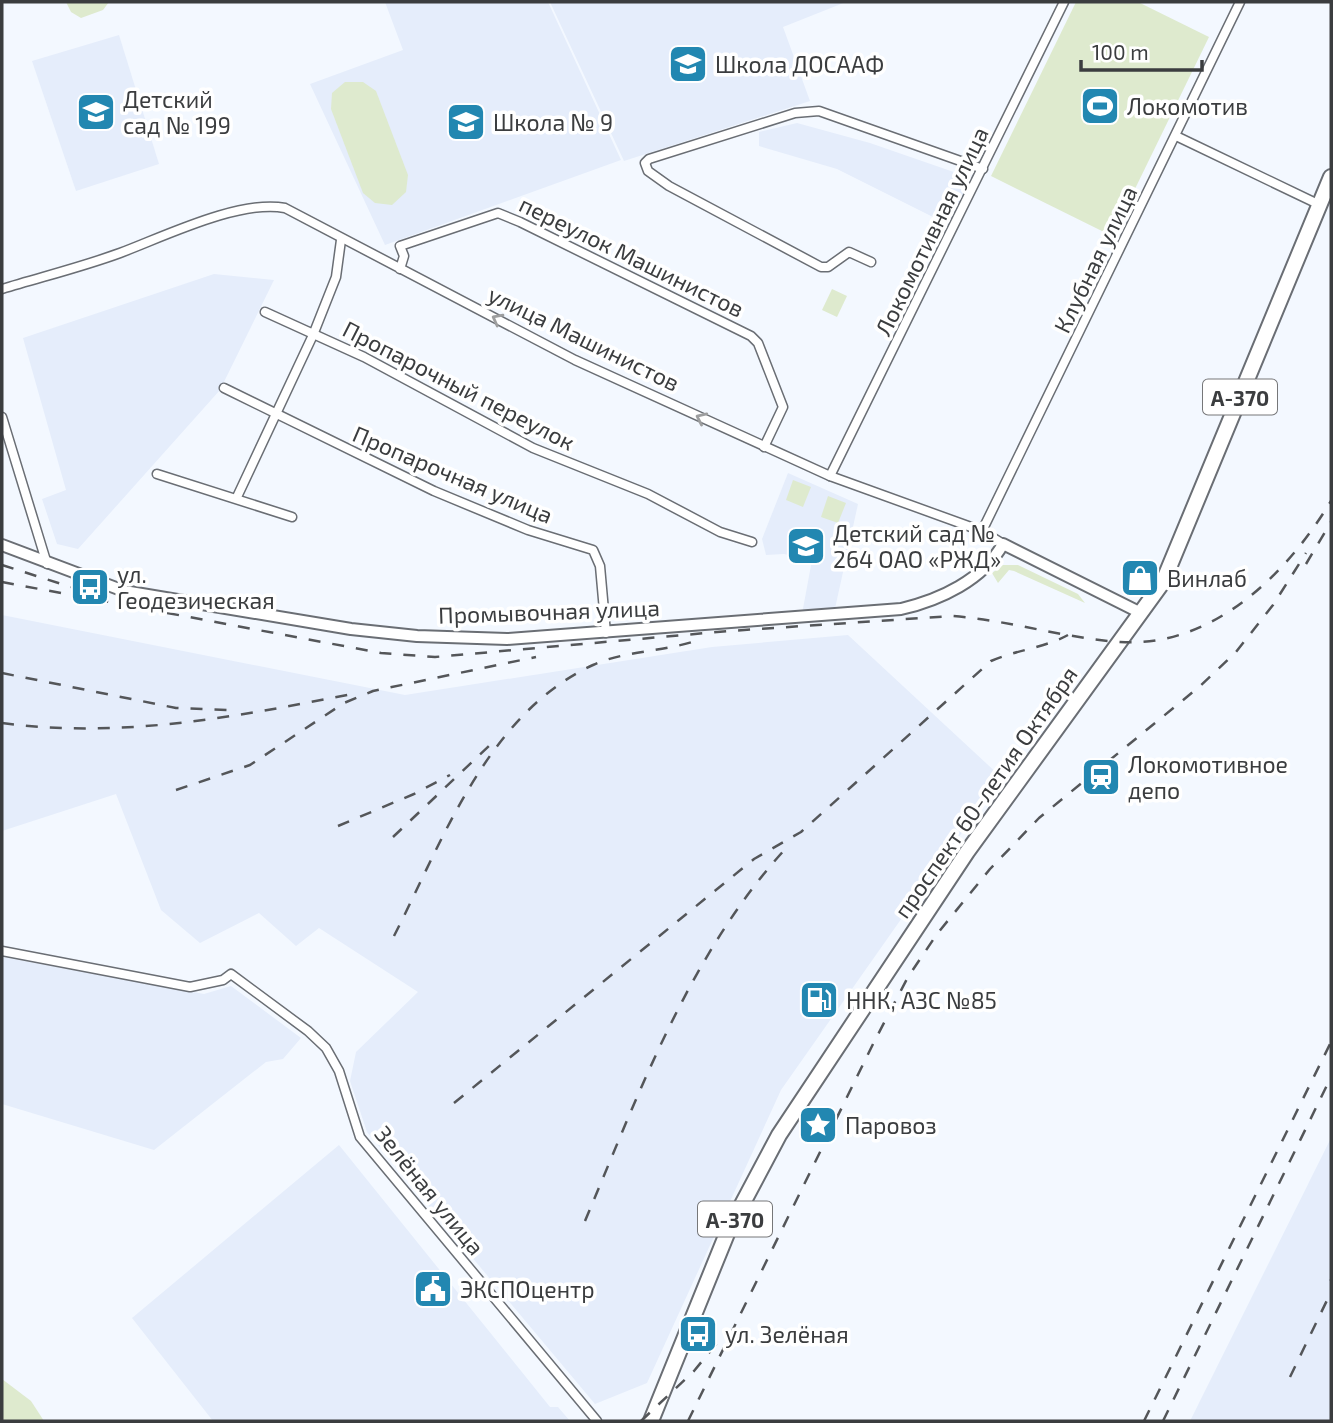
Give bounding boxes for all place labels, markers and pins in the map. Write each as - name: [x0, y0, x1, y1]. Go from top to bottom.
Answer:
- school or university icon: Школа ДОСААФ: [667, 43, 709, 85]
- place label: Школа ДОСААФ: [715, 50, 884, 78]
- place label: Детский сад № 199: [123, 85, 231, 139]
- sports icon: Локомотив: [1079, 85, 1121, 127]
- school or university icon: Детский сад № 199: [75, 91, 117, 133]
- place label: Локомотив: [1127, 92, 1248, 120]
- school or university icon: Школа № 9: [445, 101, 487, 143]
- place label: Школа № 9: [493, 108, 613, 136]
- place label: Детский сад № 264 ОАО «РЖД»: [833, 519, 1001, 573]
- school or university icon: Детский сад № 264 ОАО «РЖД»: [785, 525, 827, 567]
- shop icon: Винлаб: [1119, 557, 1161, 599]
- place label: ул. Геодезическая: [117, 560, 275, 614]
- place label: Винлаб: [1167, 564, 1247, 592]
- bus stop icon: ул. Геодезическая: [69, 566, 111, 608]
- place label: Локомотивное депо: [1128, 750, 1288, 804]
- station icon: Локомотивное депо: [1080, 756, 1122, 798]
- fuel station icon: ННК, АЗС №85: [798, 979, 840, 1021]
- place label: ННК, АЗС №85: [846, 986, 997, 1014]
- place icon: Паровоз: [797, 1104, 839, 1146]
- place label: Паровоз: [845, 1111, 937, 1139]
- public building icon: ЭКСПОцентр: [412, 1268, 454, 1310]
- place label: ЭКСПОцентр: [460, 1275, 595, 1303]
- bus stop icon: ул. Зелёная: [677, 1313, 719, 1355]
- place label: ул. Зелёная: [725, 1320, 849, 1349]

